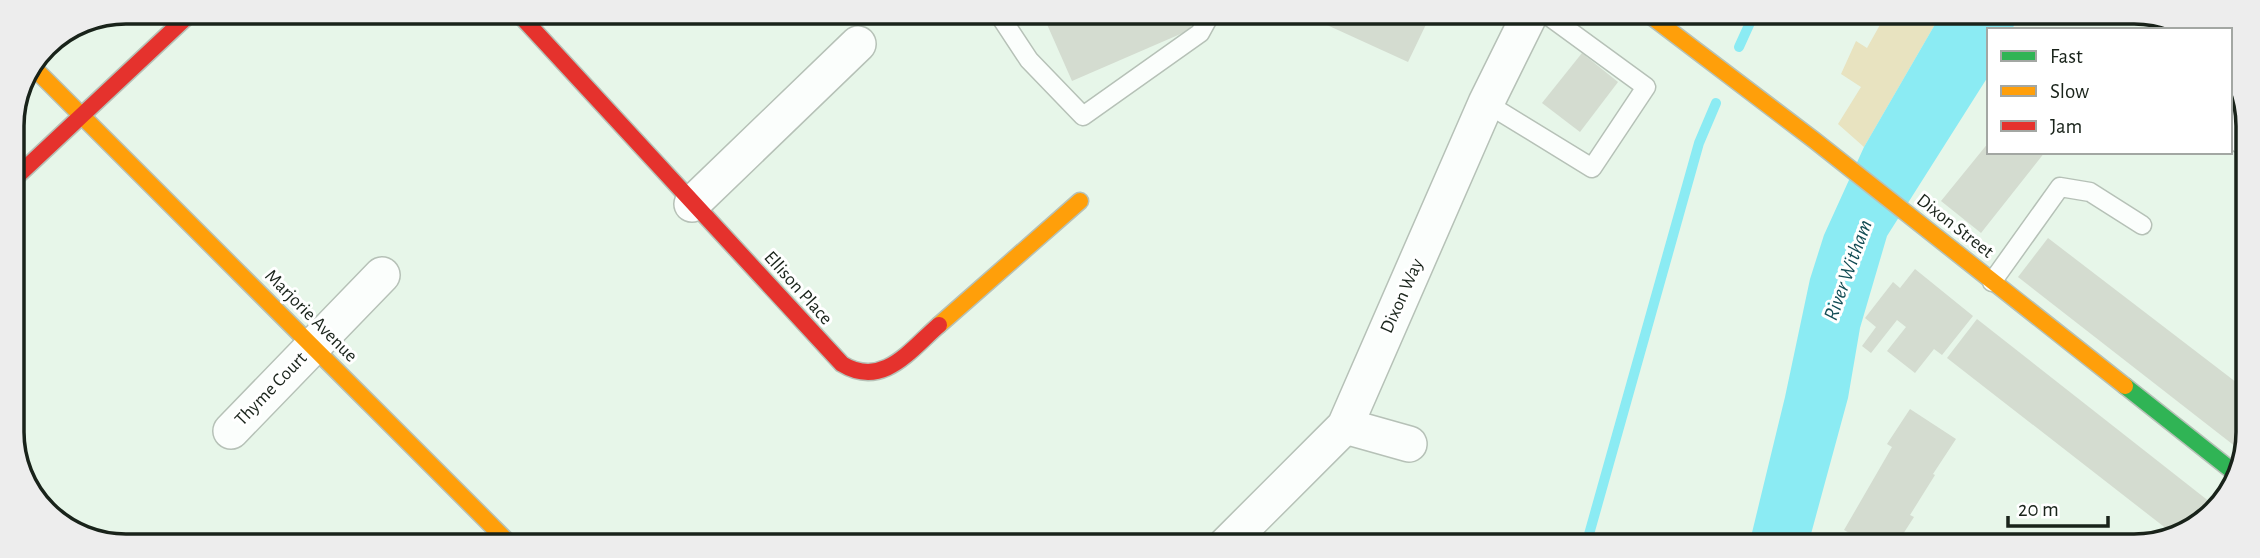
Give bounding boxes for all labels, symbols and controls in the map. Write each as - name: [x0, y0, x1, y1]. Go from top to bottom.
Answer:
- legend: [1987, 28, 2232, 154]
- text: Fast: [2050, 46, 2083, 67]
- text: Slow: [2050, 81, 2089, 102]
- text: Jam: [2050, 116, 2082, 137]
- street label: Dixon Street: [1913, 190, 1997, 262]
- water label: River Witham: [1820, 217, 1876, 323]
- street label: Ellison Place: [760, 248, 836, 328]
- street label: Dixon Way: [1377, 256, 1427, 336]
- street label: Marjorie Avenue: [261, 266, 361, 366]
- street label: Thyme Court: [231, 348, 311, 430]
- scale bar: [2008, 484, 2108, 528]
- text: 20 m: [2018, 499, 2059, 520]

